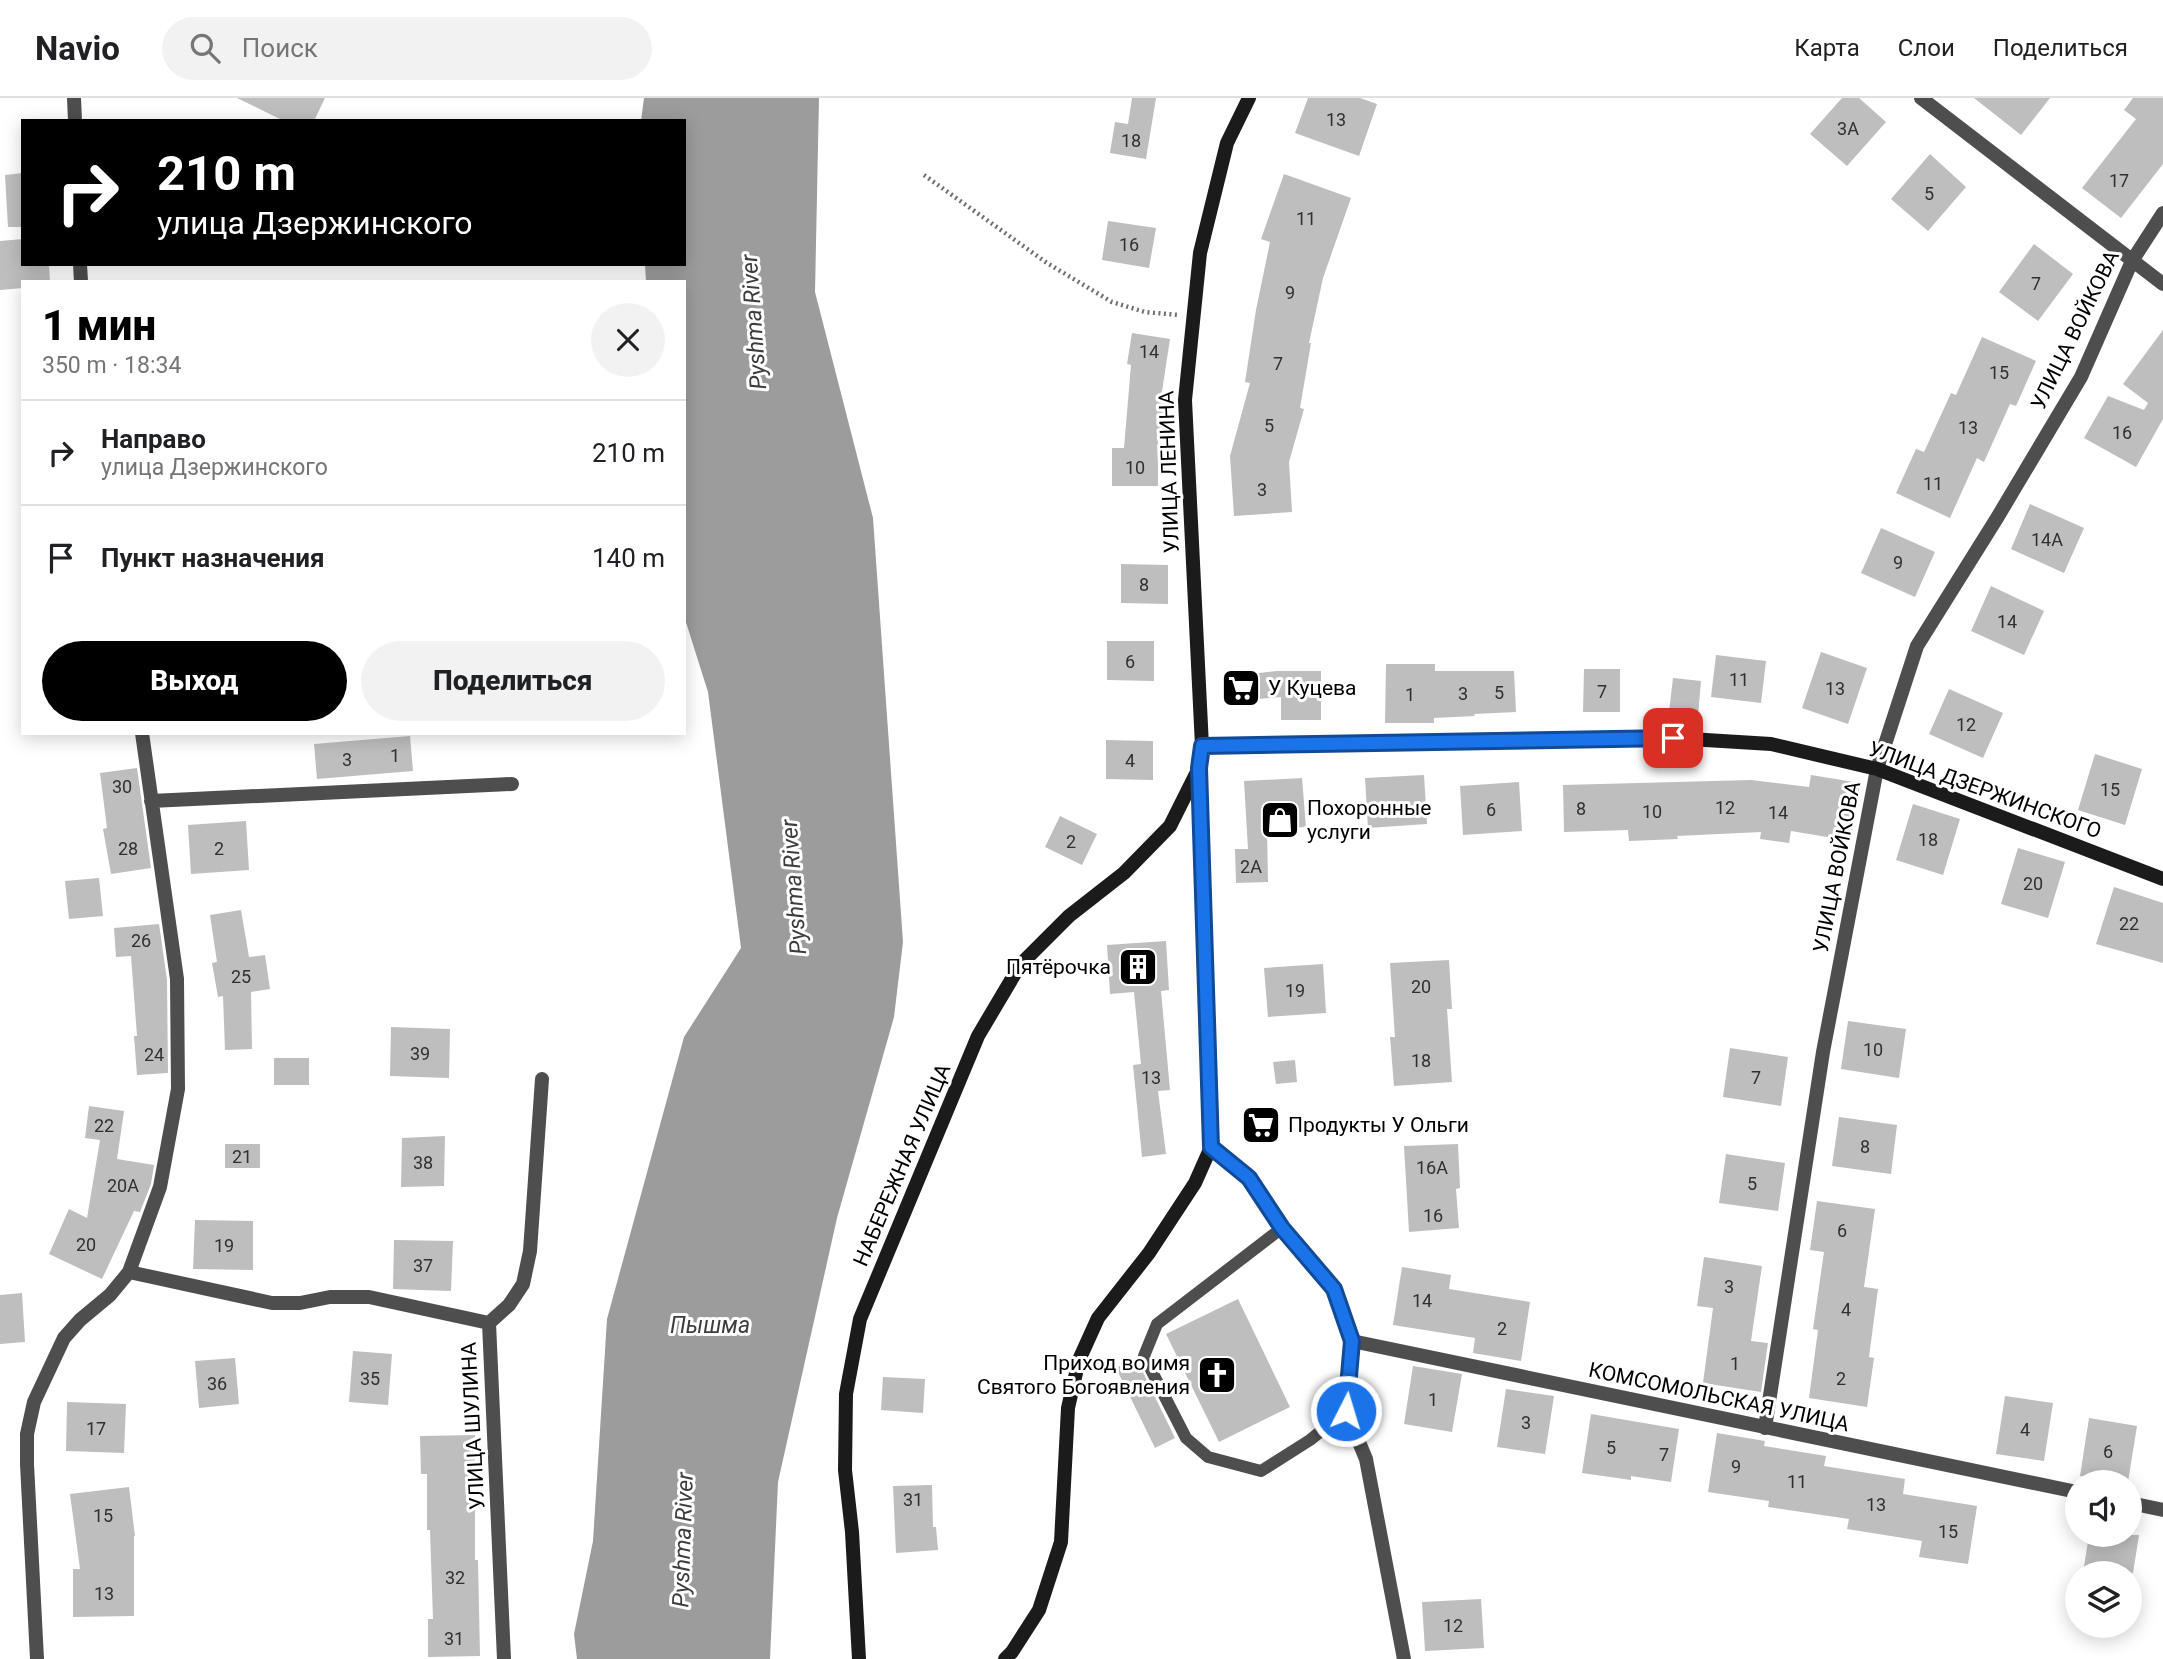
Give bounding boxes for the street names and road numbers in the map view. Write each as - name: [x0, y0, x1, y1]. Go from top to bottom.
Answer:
- street label: УЛИЦА ВОЙКОВА: [2026, 246, 2124, 413]
- street label: УЛИЦА ЛЕНИНА: [1154, 390, 1184, 554]
- street label: УЛИЦА ДЗЕРЖИНСКОГО: [1865, 737, 2105, 843]
- street label: УЛИЦА ВОЙКОВА: [1809, 779, 1865, 955]
- street label: НАБЕРЕЖНАЯ УЛИЦА: [848, 1060, 956, 1270]
- street label: УЛИЦА ШУЛИНА: [457, 1341, 489, 1511]
- street label: КОМСОМОЛЬСКАЯ УЛИЦА: [1587, 1358, 1852, 1436]

